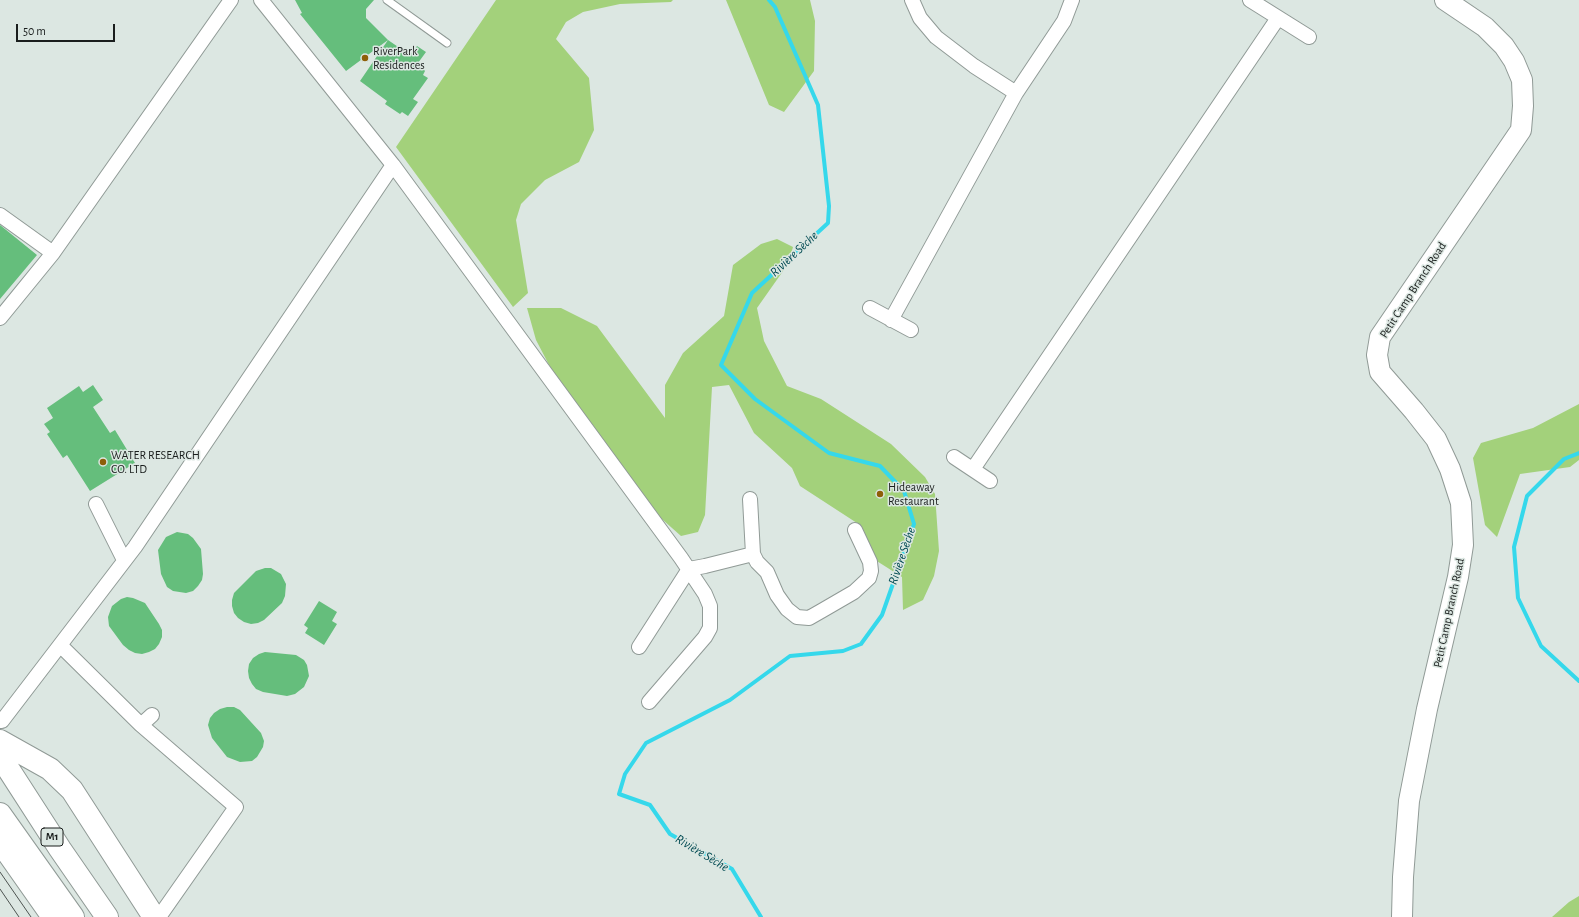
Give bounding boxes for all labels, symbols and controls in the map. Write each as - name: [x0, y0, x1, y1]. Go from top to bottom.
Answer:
- scale bar: [18, 16, 117, 42]
- text: 50 m: [23, 25, 46, 37]
- place label: RiverPark Residences: [373, 44, 425, 72]
- marker: RiverPark Residences: [360, 53, 370, 63]
- water label: Rivière Sèche: [767, 228, 821, 280]
- street label: Petit Camp Branch Road: [1377, 239, 1449, 341]
- place label: WATER RESEARCH CO. LTD: [111, 448, 200, 476]
- marker: WATER RESEARCH CO. LTD: [98, 457, 108, 467]
- place label: Hideaway Restaurant: [888, 480, 939, 508]
- marker: Hideaway Restaurant: [875, 489, 885, 499]
- water label: Rivière Sèche: [885, 525, 919, 587]
- street label: Petit Camp Branch Road: [1430, 557, 1468, 669]
- road number: M1: [41, 828, 63, 846]
- water label: Rivière Sèche: [672, 831, 732, 875]

